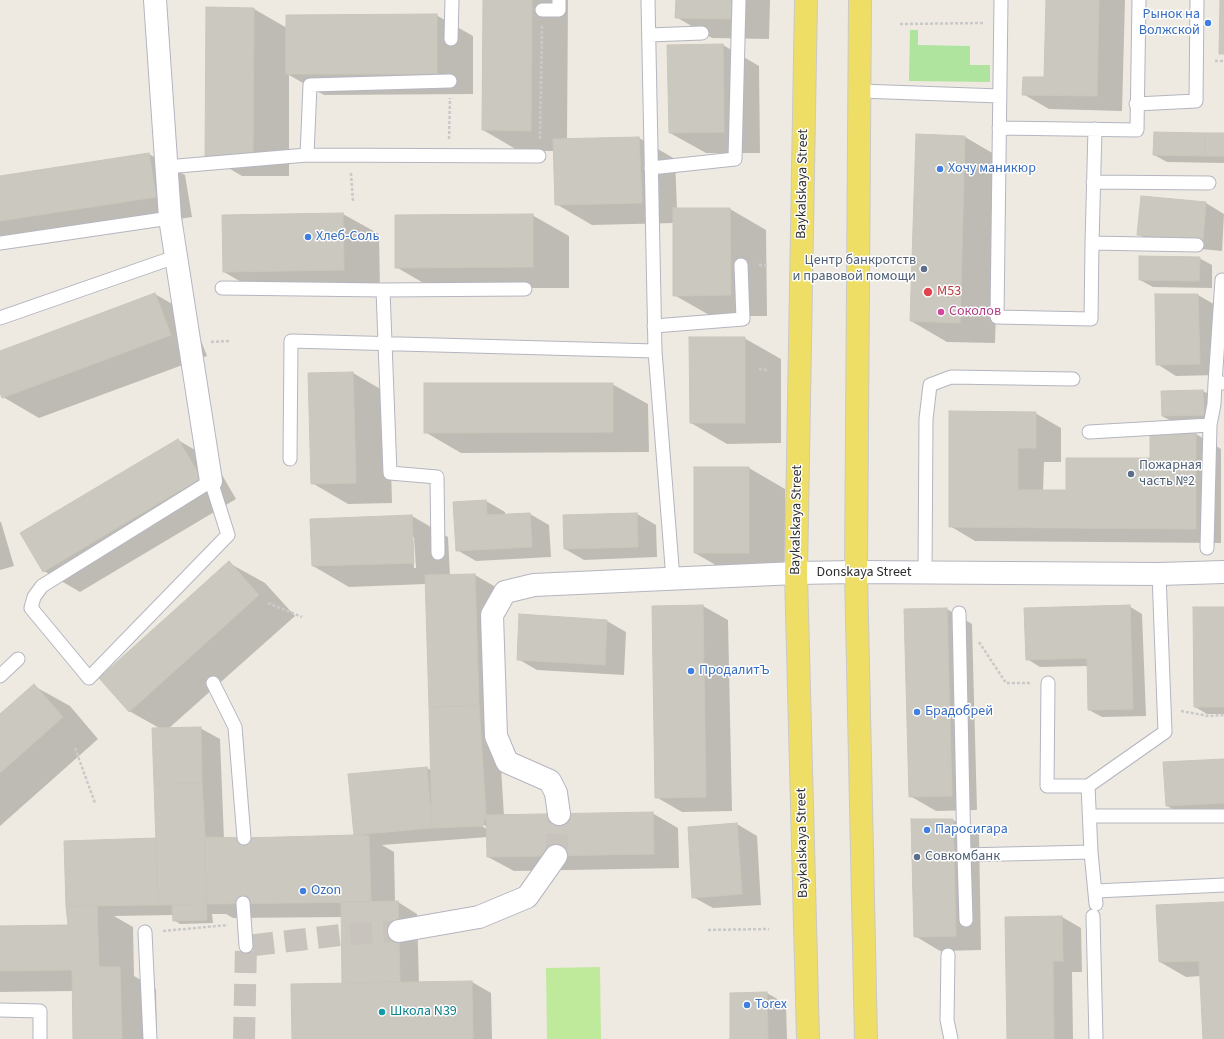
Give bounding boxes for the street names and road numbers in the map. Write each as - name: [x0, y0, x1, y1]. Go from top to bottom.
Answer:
- street label: Baykalskaya Street: [794, 129, 812, 239]
- street label: Baykalskaya Street: [788, 465, 806, 575]
- street label: Donskaya Street: [817, 565, 911, 581]
- street label: Baykalskaya Street: [794, 788, 812, 898]

